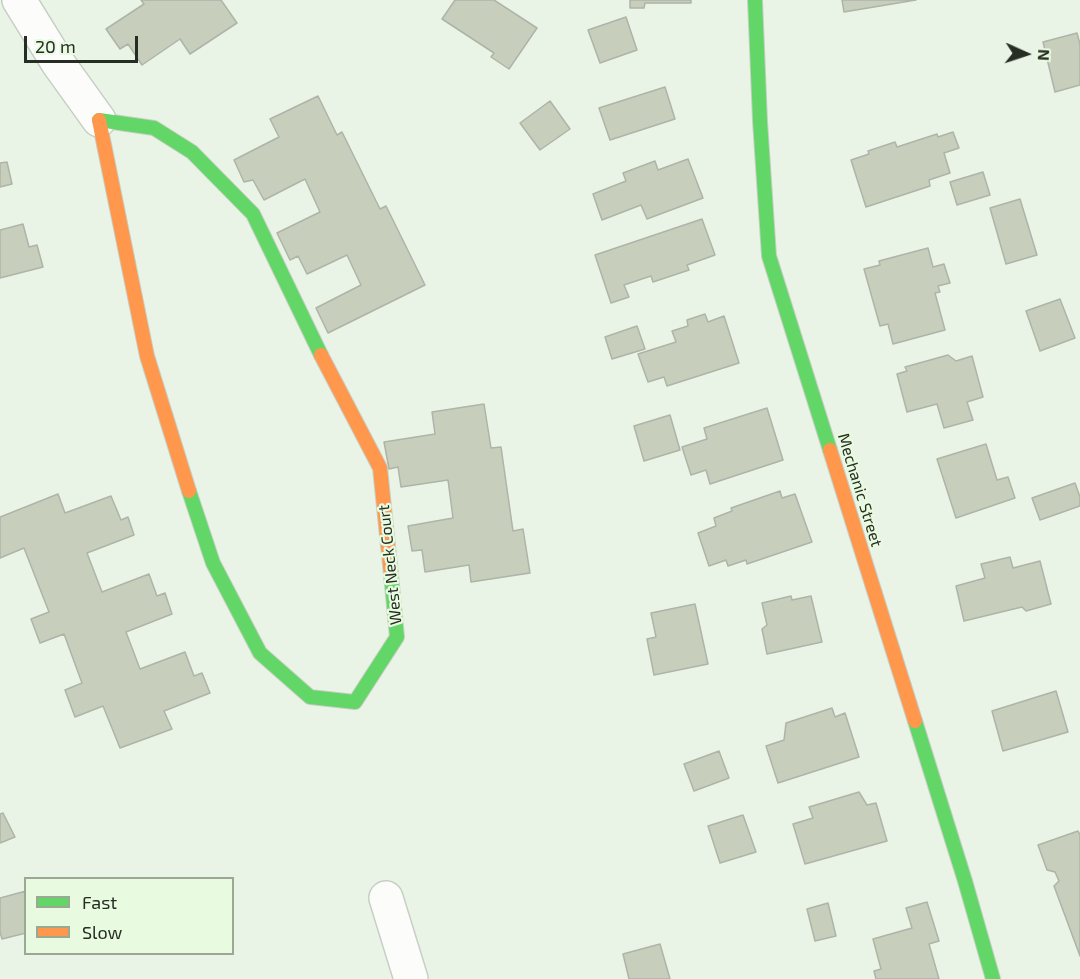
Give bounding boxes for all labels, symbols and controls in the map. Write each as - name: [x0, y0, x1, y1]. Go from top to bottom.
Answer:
- scale bar: [27, 24, 141, 62]
- north arrow: [996, 24, 1056, 84]
- text: 20 m: [35, 35, 76, 57]
- text: N: [1035, 49, 1054, 61]
- street label: Mechanic Street: [834, 431, 886, 549]
- street label: West Neck Court: [374, 504, 406, 626]
- legend: [24, 877, 234, 955]
- text: Fast: [82, 891, 117, 913]
- text: Slow: [82, 921, 122, 943]

